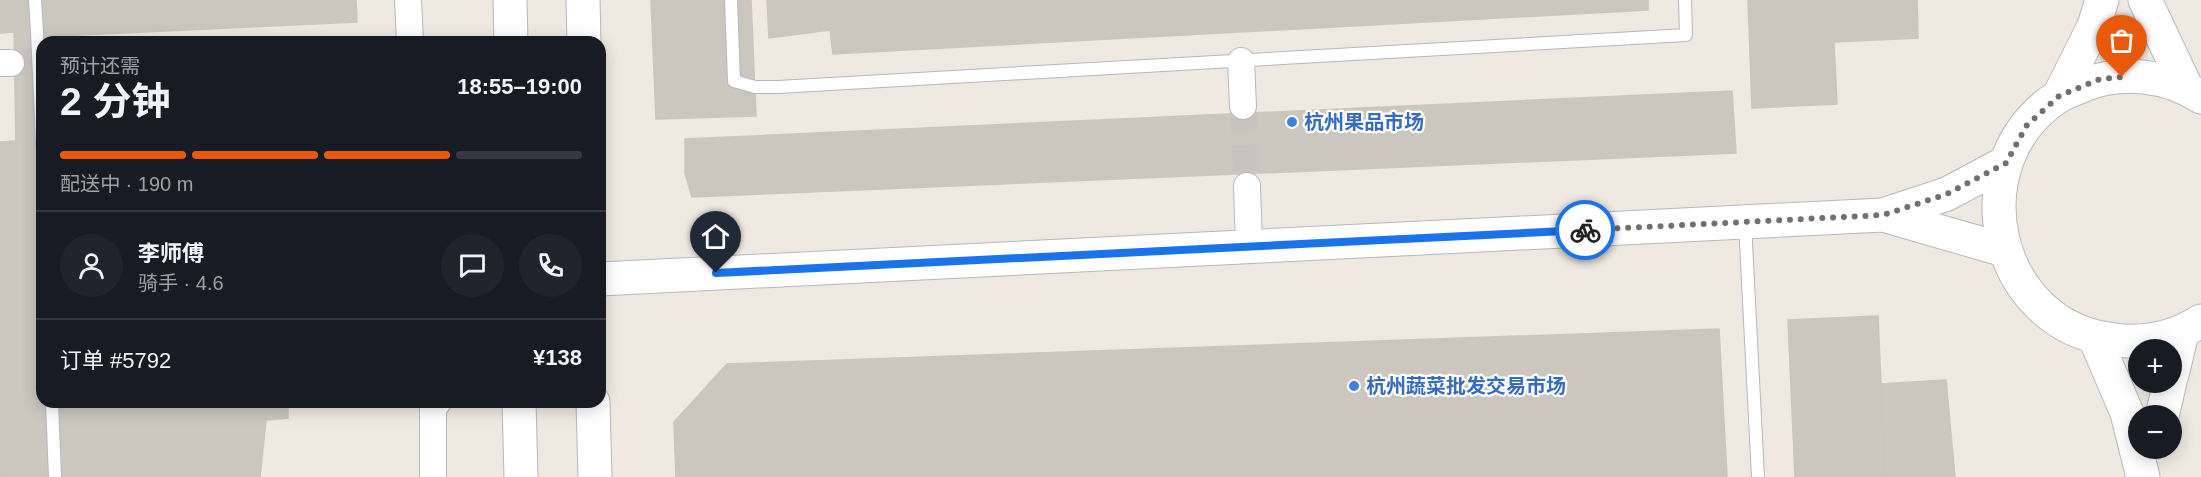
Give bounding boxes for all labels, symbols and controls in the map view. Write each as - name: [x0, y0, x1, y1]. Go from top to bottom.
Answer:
- pin: [2096, 15, 2147, 77]
- icon: bag: [2105, 24, 2138, 57]
- text: 预计还需: [60, 55, 140, 77]
- text: 18:55–19:00: [457, 74, 582, 99]
- text: 2 分钟: [60, 80, 171, 123]
- place label: 杭州果品市场: [1304, 111, 1424, 133]
- marker: 杭州果品市场: [1285, 115, 1299, 129]
- text: 配送中 · 190 m: [60, 173, 193, 195]
- courier: [1555, 200, 1615, 260]
- pin: [690, 211, 741, 273]
- icon: bike: [1569, 214, 1602, 247]
- icon: home: [699, 220, 732, 253]
- button: person: [60, 234, 123, 297]
- button: chat: [441, 234, 504, 297]
- button: phone: [519, 234, 582, 297]
- text: 李师傅: [138, 241, 204, 266]
- text: 骑手 · 4.6: [138, 272, 224, 294]
- map controls: [2128, 339, 2182, 459]
- button: +: [2128, 339, 2182, 393]
- text: ¥138: [533, 345, 582, 370]
- text: 订单 #5792: [60, 348, 171, 373]
- place label: 杭州蔬菜批发交易市场: [1366, 375, 1566, 397]
- marker: 杭州蔬菜批发交易市场: [1347, 379, 1361, 393]
- button: −: [2128, 405, 2182, 459]

